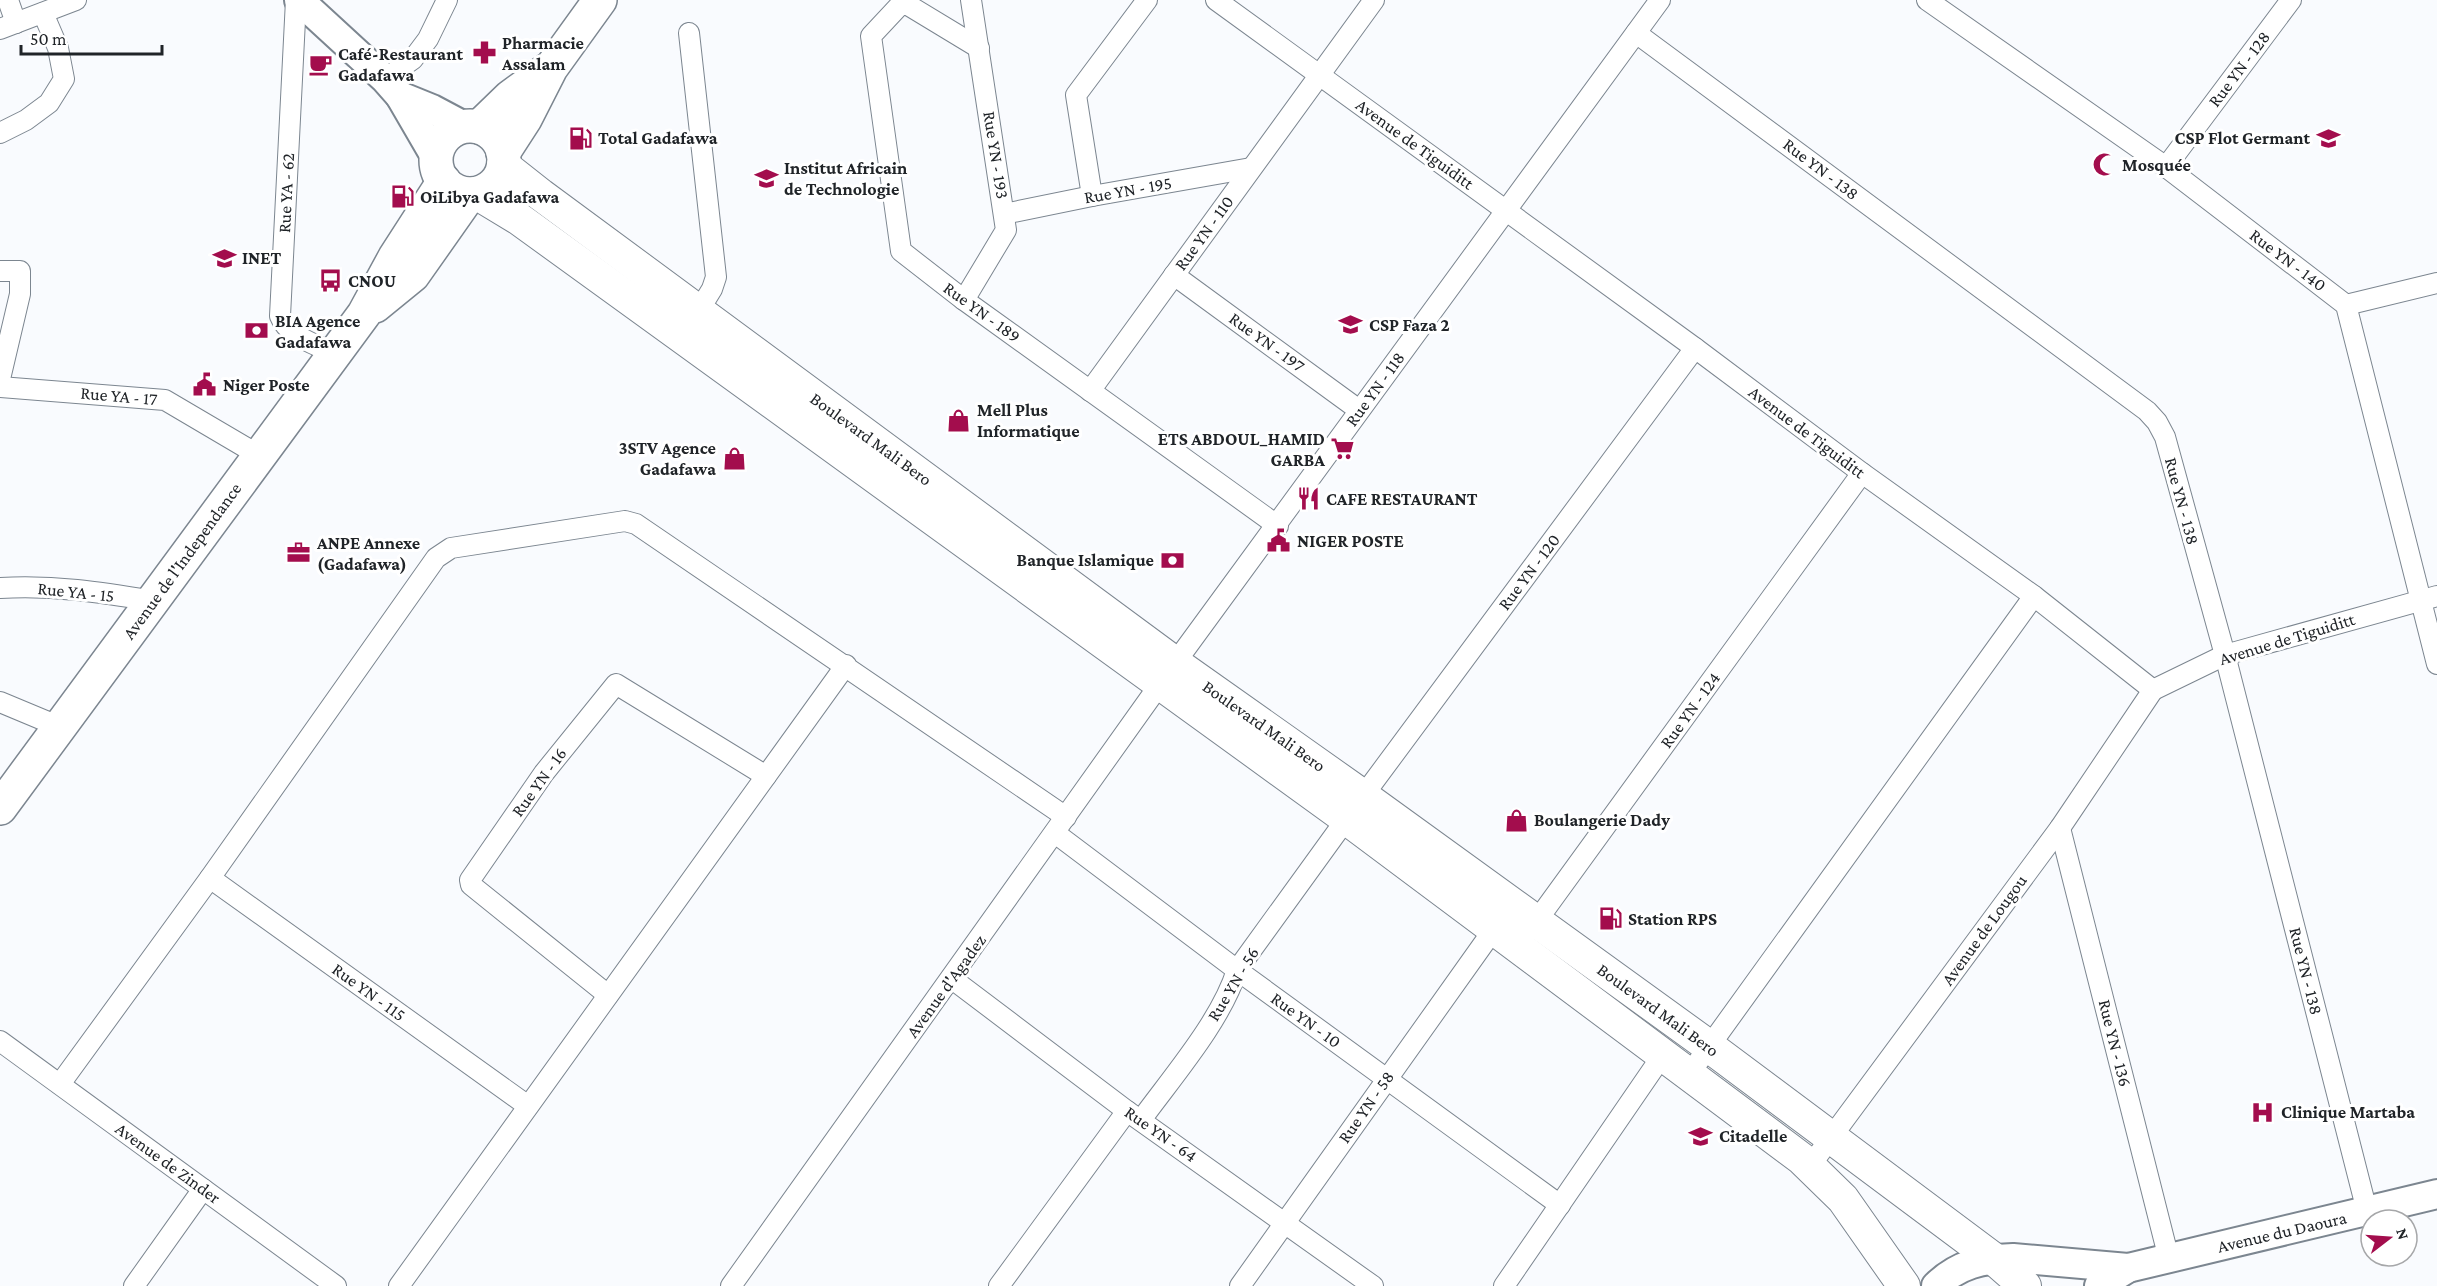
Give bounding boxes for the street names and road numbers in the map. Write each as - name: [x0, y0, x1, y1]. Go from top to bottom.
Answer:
- street label: Rue YN - 128: [2204, 27, 2274, 111]
- street label: Avenue de Tiguiditt: [1352, 95, 1479, 194]
- street label: Rue YN - 193: [979, 110, 1013, 200]
- street label: Rue YN - 138: [1779, 134, 1863, 204]
- street label: Rue YA - 62: [274, 152, 298, 234]
- street label: Rue YN - 195: [1083, 172, 1173, 208]
- street label: Rue YN - 110: [1170, 192, 1238, 274]
- street label: Rue YN - 140: [2246, 225, 2330, 295]
- street label: Rue YN - 189: [940, 277, 1024, 347]
- street label: Rue YN - 197: [1225, 308, 1309, 376]
- street label: Rue YN - 118: [1341, 348, 1409, 430]
- street label: Avenue de Tiguiditt: [1745, 382, 1870, 483]
- street label: Rue YA - 17: [80, 383, 158, 409]
- street label: Boulevard Mali Bero: [806, 388, 936, 490]
- street label: Rue YN - 138: [2161, 455, 2203, 547]
- street label: Avenue de l'Independance: [119, 479, 245, 643]
- street label: Rue YN - 120: [1494, 530, 1564, 614]
- street label: Rue YA - 15: [37, 578, 115, 606]
- street label: Avenue de Tiguiditt: [2217, 609, 2358, 669]
- street label: Rue YN - 124: [1656, 668, 1724, 752]
- street label: Boulevard Mali Bero: [1199, 676, 1329, 776]
- street label: Rue YN - 16: [507, 744, 571, 820]
- street label: Avenue de Lougou: [1937, 870, 2031, 989]
- street label: Rue YN - 138: [2285, 925, 2327, 1017]
- street label: Avenue d'Agadez: [902, 930, 990, 1041]
- street label: Rue YN - 56: [1203, 943, 1263, 1025]
- street label: Rue YN - 115: [328, 959, 410, 1025]
- street label: Boulevard Mali Bero: [1593, 959, 1723, 1061]
- street label: Rue YN - 10: [1267, 988, 1345, 1052]
- street label: Rue YN - 136: [2095, 997, 2135, 1089]
- street label: Rue YN - 58: [1334, 1067, 1398, 1147]
- street label: Rue YN - 64: [1121, 1102, 1201, 1166]
- street label: Avenue de Zinder: [112, 1118, 225, 1208]
- street label: Avenue du Daoura: [2215, 1207, 2349, 1257]

